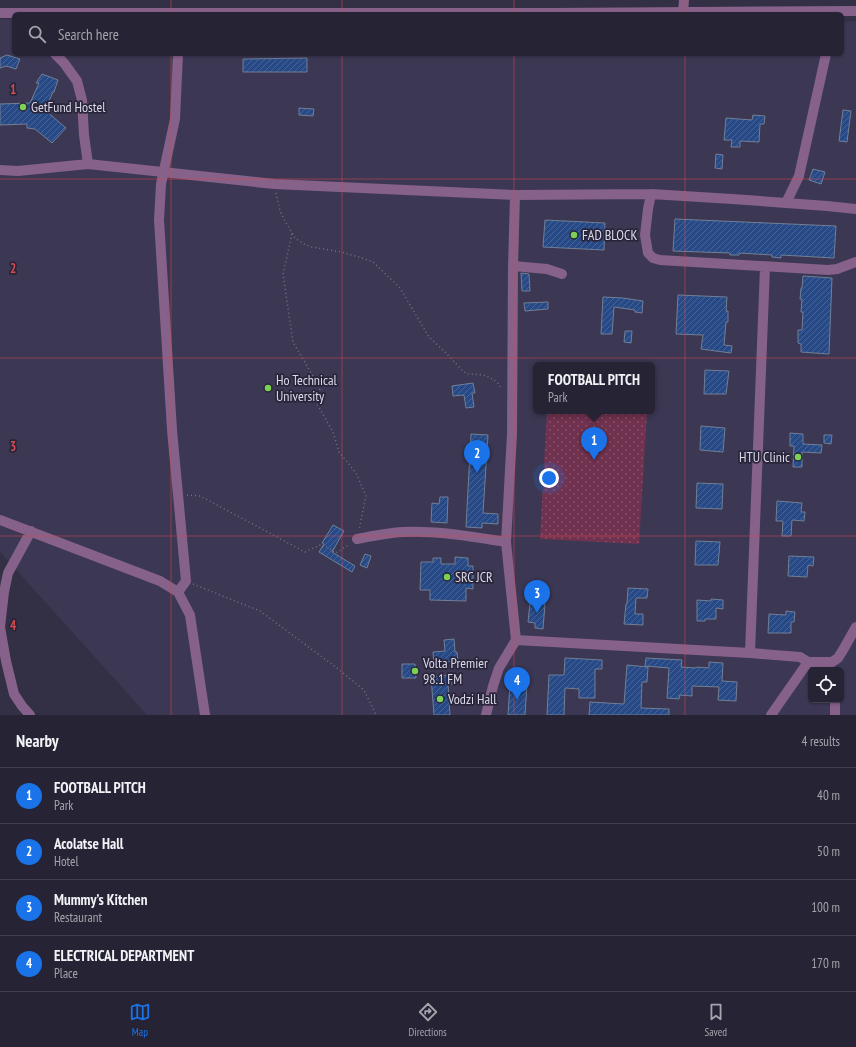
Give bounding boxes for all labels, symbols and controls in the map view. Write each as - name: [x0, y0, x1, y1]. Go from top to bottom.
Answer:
- search box: [12, 12, 844, 56]
- icon: search: [26, 23, 48, 45]
- text: Search here: [58, 25, 119, 44]
- text: 1: [10, 81, 16, 98]
- place label: GetFund Hostel: [31, 98, 106, 116]
- marker: GetFund Hostel: [18, 102, 28, 112]
- place label: FAD BLOCK: [582, 226, 637, 244]
- marker: FAD BLOCK: [569, 230, 579, 240]
- text: 2: [10, 260, 16, 277]
- popup: [533, 362, 655, 414]
- text: FOOTBALL PITCH: [548, 370, 640, 389]
- place label: Ho Technical University: [276, 371, 338, 405]
- marker: Ho Technical University: [263, 383, 273, 393]
- text: Park: [548, 389, 567, 406]
- pin: 1: [581, 427, 607, 460]
- text: 3: [10, 438, 16, 455]
- pin: 2: [464, 440, 490, 473]
- place label: HTU Clinic: [739, 448, 790, 466]
- marker: HTU Clinic: [793, 452, 803, 462]
- your location: [539, 468, 559, 488]
- place label: SRC JCR: [455, 568, 493, 586]
- marker: SRC JCR: [442, 572, 452, 582]
- pin: 3: [524, 580, 550, 613]
- text: 4: [10, 617, 17, 634]
- place label: Volta Premier 98.1 FM: [422, 654, 488, 688]
- marker: Volta Premier 98.1 FM: [410, 666, 420, 676]
- pin: 4: [504, 667, 530, 700]
- map controls: [808, 667, 844, 703]
- button: locate: [808, 667, 844, 703]
- place label: Vodzi Hall: [447, 690, 497, 708]
- marker: Vodzi Hall: [435, 694, 445, 704]
- text: Nearby: [16, 730, 59, 752]
- text: 4 results: [801, 733, 840, 750]
- text: FOOTBALL PITCH: [54, 778, 146, 797]
- text: 1: [26, 787, 32, 804]
- text: 40 m: [817, 787, 840, 804]
- text: Park: [54, 797, 73, 814]
- text: Acolatse Hall: [54, 834, 123, 853]
- text: 2: [26, 843, 32, 860]
- text: 50 m: [817, 843, 840, 860]
- text: Hotel: [54, 853, 78, 870]
- text: Mummy’s Kitchen: [54, 890, 147, 909]
- text: 3: [26, 899, 32, 916]
- text: 100 m: [811, 899, 840, 916]
- text: Restaurant: [54, 909, 102, 926]
- text: ELECTRICAL DEPARTMENT: [54, 946, 194, 965]
- text: 4: [26, 955, 32, 972]
- text: 170 m: [811, 955, 840, 972]
- text: Place: [54, 965, 78, 982]
- tab: Map: [129, 1001, 151, 1039]
- tab: Directions: [409, 1001, 447, 1039]
- tab: Saved: [704, 1001, 727, 1039]

